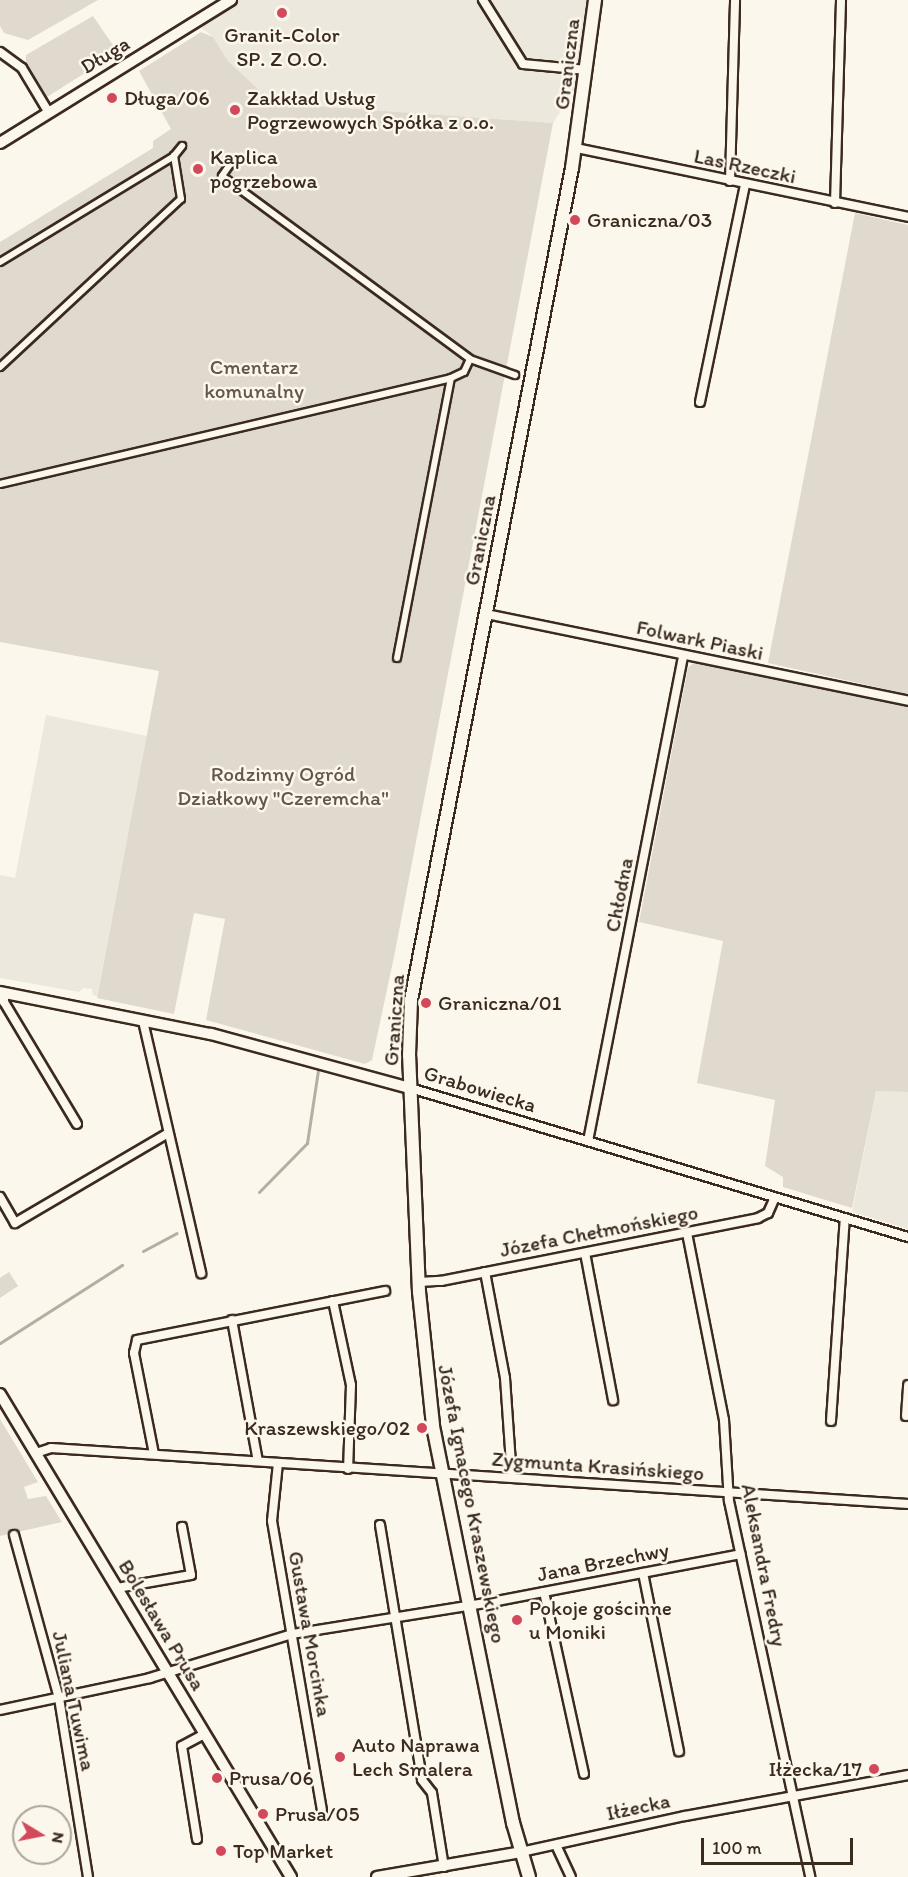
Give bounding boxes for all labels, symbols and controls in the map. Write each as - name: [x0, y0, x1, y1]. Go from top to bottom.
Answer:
- marker: Granit-Color SP. Z O.O.: [275, 6, 289, 20]
- street label: Graniczna: [549, 17, 585, 111]
- place label: Granit-Color SP. Z O.O.: [224, 22, 340, 72]
- street label: Długa: [76, 31, 134, 79]
- place label: Długa/06: [124, 85, 210, 111]
- place label: Zakkład Usług Pogrzewowych Spółka z o.o.: [247, 85, 494, 135]
- marker: Długa/06: [105, 91, 119, 105]
- marker: Zakkład Usług Pogrzewowych Spółka z o.o.: [228, 103, 242, 117]
- street label: Las Rzeczki: [692, 143, 798, 189]
- place label: Kaplica pogrzebowa: [210, 144, 317, 194]
- marker: Kaplica pogrzebowa: [191, 162, 205, 176]
- place label: Graniczna/03: [587, 207, 712, 233]
- marker: Graniczna/03: [568, 213, 582, 227]
- park label: Cmentarz komunalny: [204, 354, 304, 404]
- street label: Graniczna: [459, 492, 501, 588]
- street label: Folwark Piaski: [635, 614, 765, 666]
- park label: Rodzinny Ogród Działkowy "Czeremcha": [177, 761, 389, 811]
- street label: Chłodna: [599, 856, 639, 934]
- street label: Graniczna: [378, 973, 410, 1067]
- place label: Graniczna/01: [438, 990, 562, 1016]
- marker: Graniczna/01: [419, 996, 433, 1010]
- street label: Grabowiecka: [421, 1060, 539, 1118]
- street label: Józefa Chełmońskiego: [498, 1200, 700, 1262]
- street label: Józefa Ignacego Kraszewskiego: [433, 1363, 511, 1645]
- place label: Kraszewskiego/02: [244, 1415, 410, 1441]
- marker: Kraszewskiego/02: [415, 1421, 429, 1435]
- street label: Zygmunta Krasińskiego: [491, 1446, 705, 1486]
- street label: Aleksandra Fredry: [736, 1481, 792, 1649]
- street label: Jana Brzechwy: [535, 1537, 671, 1587]
- street label: Gustawa Morcinka: [283, 1549, 337, 1719]
- street label: Bolesława Prusa: [113, 1555, 211, 1695]
- place label: Pokoje gościnne u Moniki: [529, 1595, 672, 1645]
- marker: Pokoje gościnne u Moniki: [510, 1613, 524, 1627]
- street label: Juliana Tuwima: [47, 1630, 101, 1772]
- place label: Auto Naprawa Lech Smalera: [352, 1732, 480, 1782]
- marker: Auto Naprawa Lech Smalera: [333, 1750, 347, 1764]
- place label: Iłżecka/17: [769, 1756, 862, 1782]
- marker: Iłżecka/17: [867, 1762, 881, 1776]
- place label: Prusa/06: [229, 1765, 314, 1791]
- marker: Prusa/06: [210, 1771, 224, 1785]
- street label: Iłżecka: [604, 1788, 672, 1826]
- place label: Prusa/05: [275, 1801, 359, 1827]
- north arrow: [12, 1805, 72, 1865]
- marker: Prusa/05: [256, 1807, 270, 1821]
- scale bar: [704, 1826, 856, 1864]
- text: N: [48, 1831, 69, 1845]
- text: 100 m: [712, 1837, 762, 1859]
- place label: Top Market: [233, 1838, 334, 1864]
- marker: Top Market: [214, 1844, 228, 1858]

